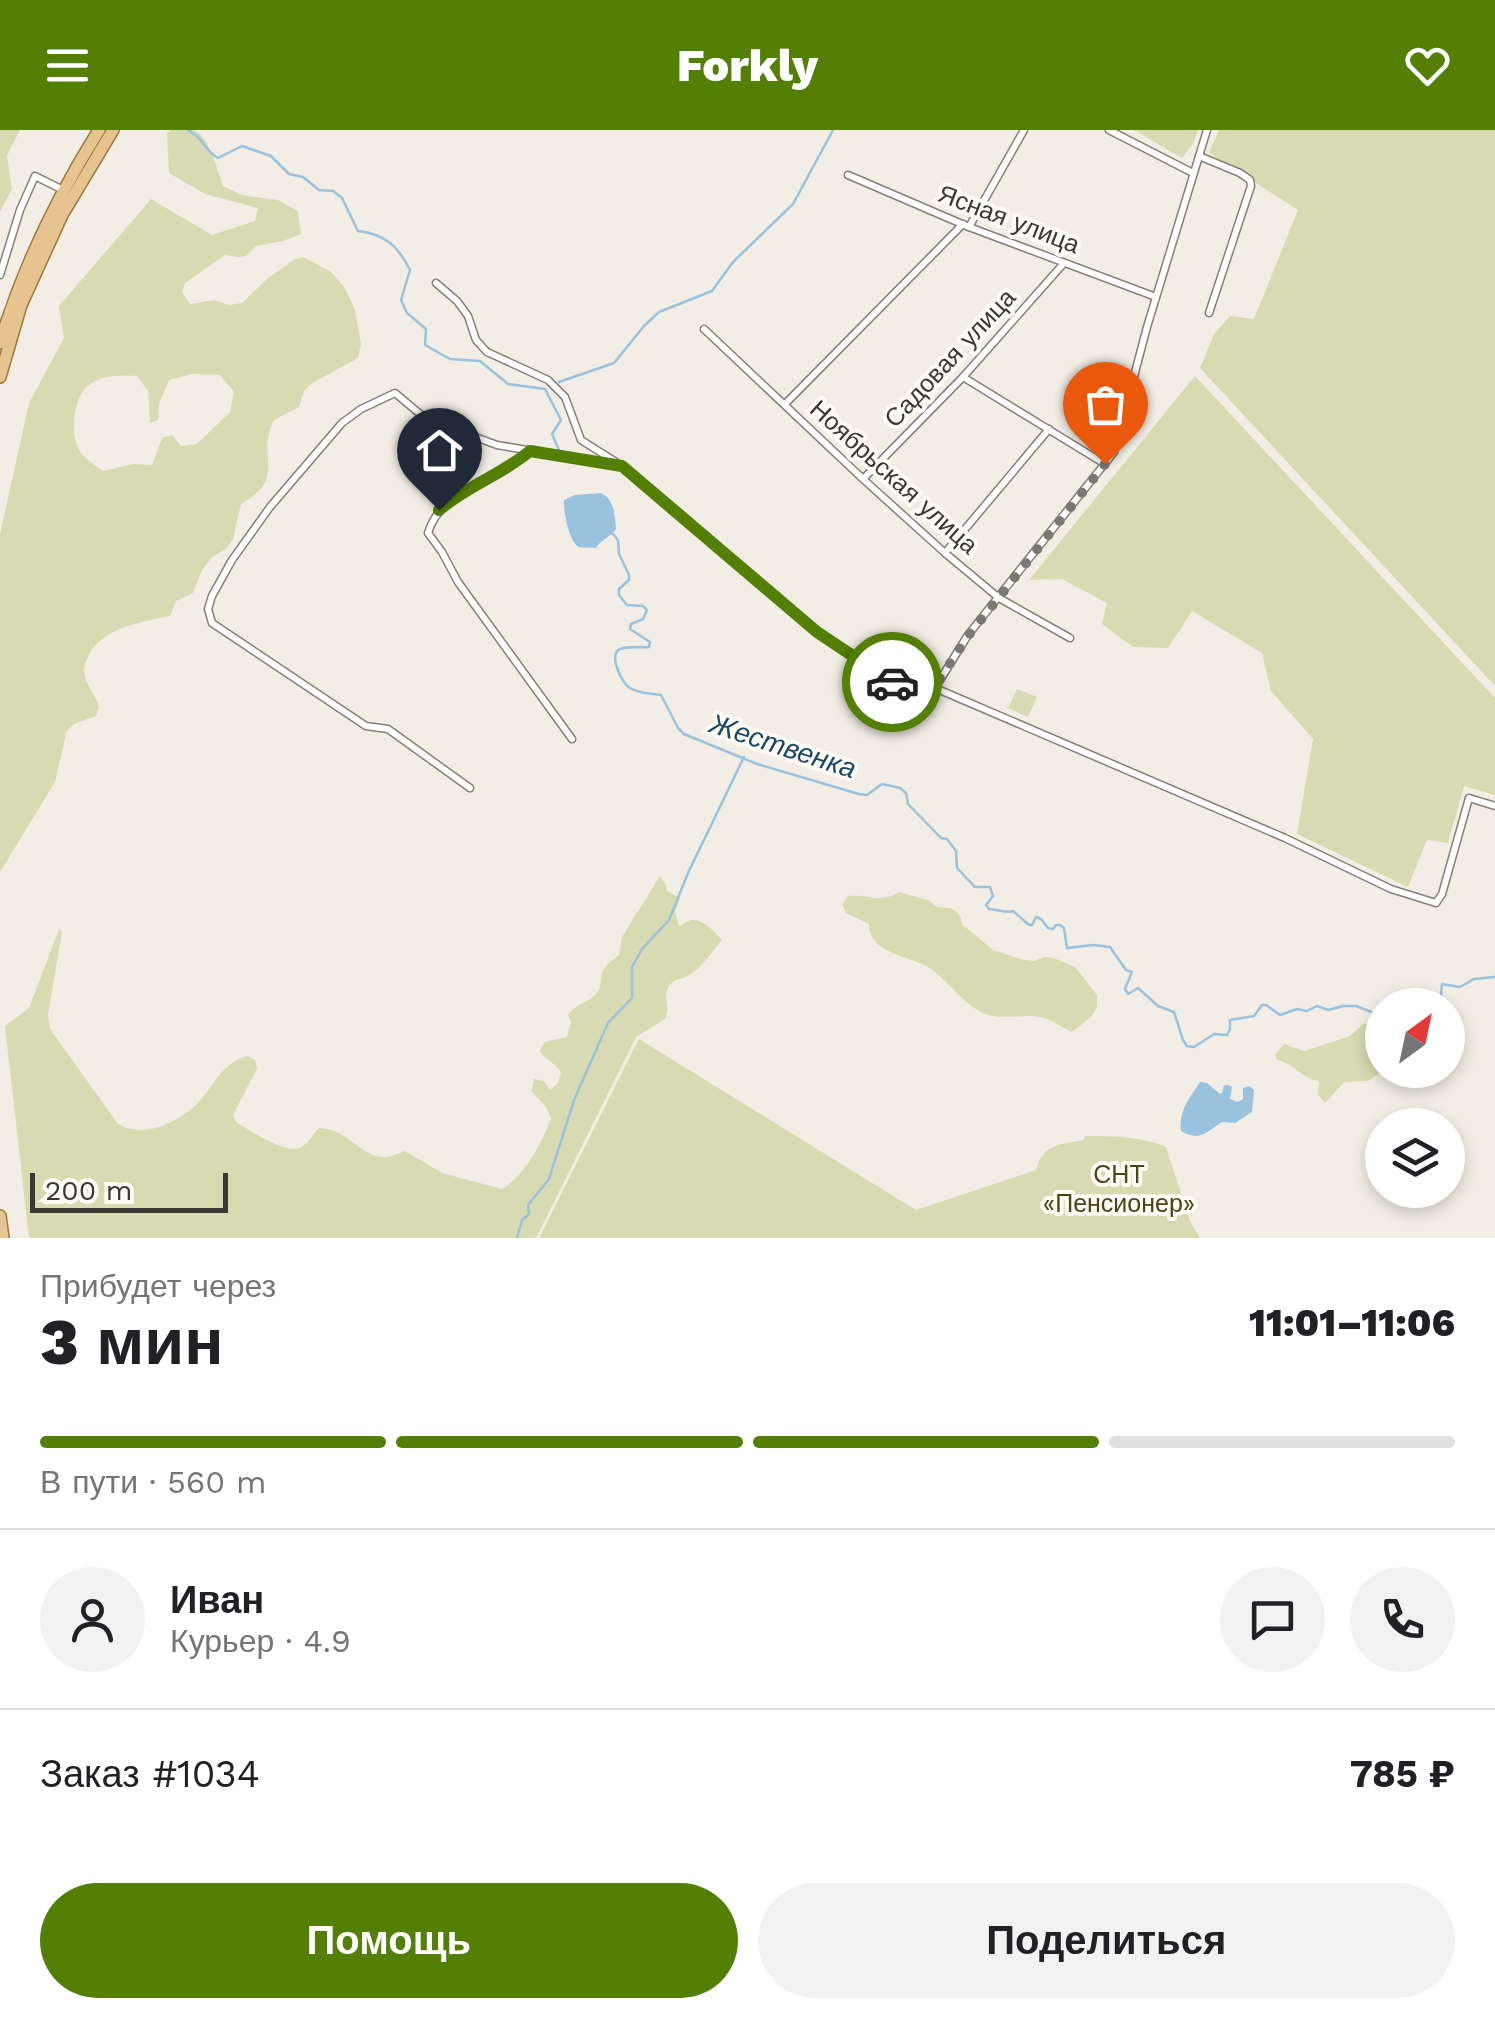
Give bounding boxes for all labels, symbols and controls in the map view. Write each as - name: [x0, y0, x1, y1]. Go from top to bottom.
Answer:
- icon: menu: [40, 38, 95, 93]
- icon: heart: [1400, 38, 1455, 93]
- text: Forkly: [677, 39, 818, 92]
- street label: Ясная улица: [934, 179, 1084, 259]
- street label: Садовая улица: [879, 283, 1022, 433]
- pin: [1063, 362, 1148, 465]
- icon: bag: [1078, 377, 1133, 432]
- street label: Ноябрьская улица: [804, 394, 984, 560]
- pin: [397, 408, 482, 511]
- icon: home: [412, 423, 467, 478]
- courier: [842, 632, 942, 732]
- icon: car: [865, 655, 920, 710]
- water label: Жественка: [704, 706, 860, 785]
- north arrow: [1365, 988, 1465, 1088]
- map controls: [1365, 988, 1465, 1208]
- button: layers: [1365, 1108, 1465, 1208]
- park label: СНТ «Пенсионер»: [1043, 1160, 1195, 1218]
- scale bar: [30, 1168, 228, 1212]
- text: 200 m: [45, 1174, 132, 1207]
- text: Прибудет через: [40, 1267, 276, 1305]
- text: 11:01–11:06: [1249, 1301, 1455, 1345]
- text: 3 мин: [40, 1304, 223, 1380]
- text: В пути · 560 m: [40, 1463, 267, 1501]
- button: person: [40, 1567, 145, 1672]
- button: chat: [1220, 1567, 1325, 1672]
- button: phone: [1350, 1567, 1455, 1672]
- text: Иван: [170, 1578, 264, 1622]
- text: Курьер · 4.9: [170, 1622, 351, 1660]
- text: Заказ #1034: [40, 1752, 260, 1796]
- text: 785 ₽: [1350, 1752, 1455, 1796]
- button: Помощь: [40, 1883, 738, 1998]
- button: Поделиться: [758, 1883, 1455, 1998]

